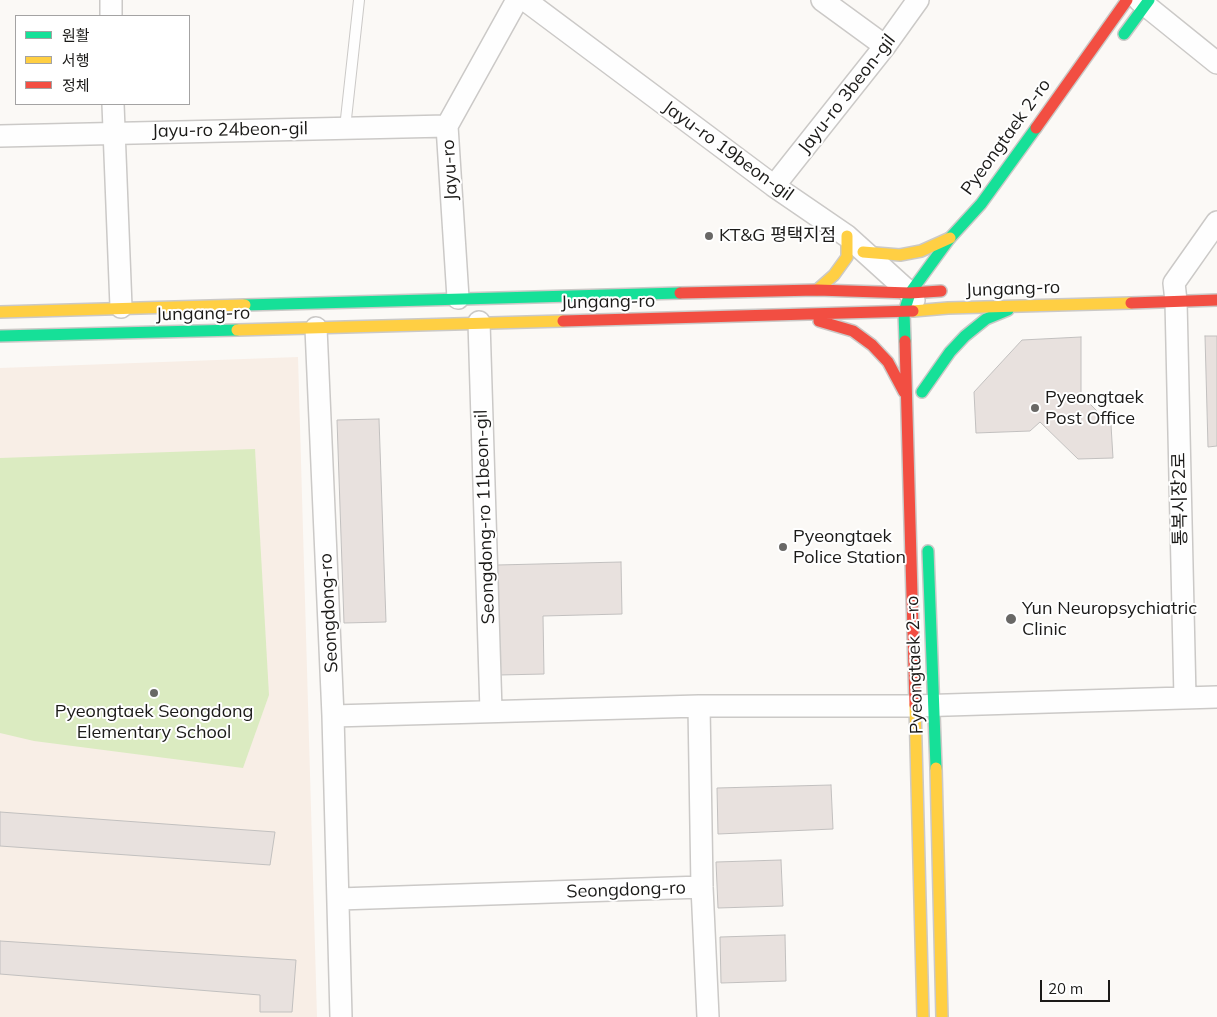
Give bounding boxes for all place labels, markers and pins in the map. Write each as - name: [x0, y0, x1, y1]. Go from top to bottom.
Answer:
- place label: KT&G 평택지점: [719, 225, 836, 247]
- marker: KT&G 평택지점: [703, 230, 715, 242]
- place label: Pyeongtaek Post Office: [1045, 387, 1144, 429]
- marker: Pyeongtaek Post Office: [1029, 402, 1041, 414]
- place label: Pyeongtaek Police Station: [793, 526, 906, 568]
- marker: Pyeongtaek Police Station: [777, 541, 789, 553]
- place label: Yun Neuropsychiatric Clinic: [1022, 598, 1197, 640]
- marker: Yun Neuropsychiatric Clinic: [1004, 612, 1018, 626]
- marker: Pyeongtaek Seongdong Elementary School: [148, 687, 160, 699]
- place label: Pyeongtaek Seongdong Elementary School: [55, 701, 253, 744]

